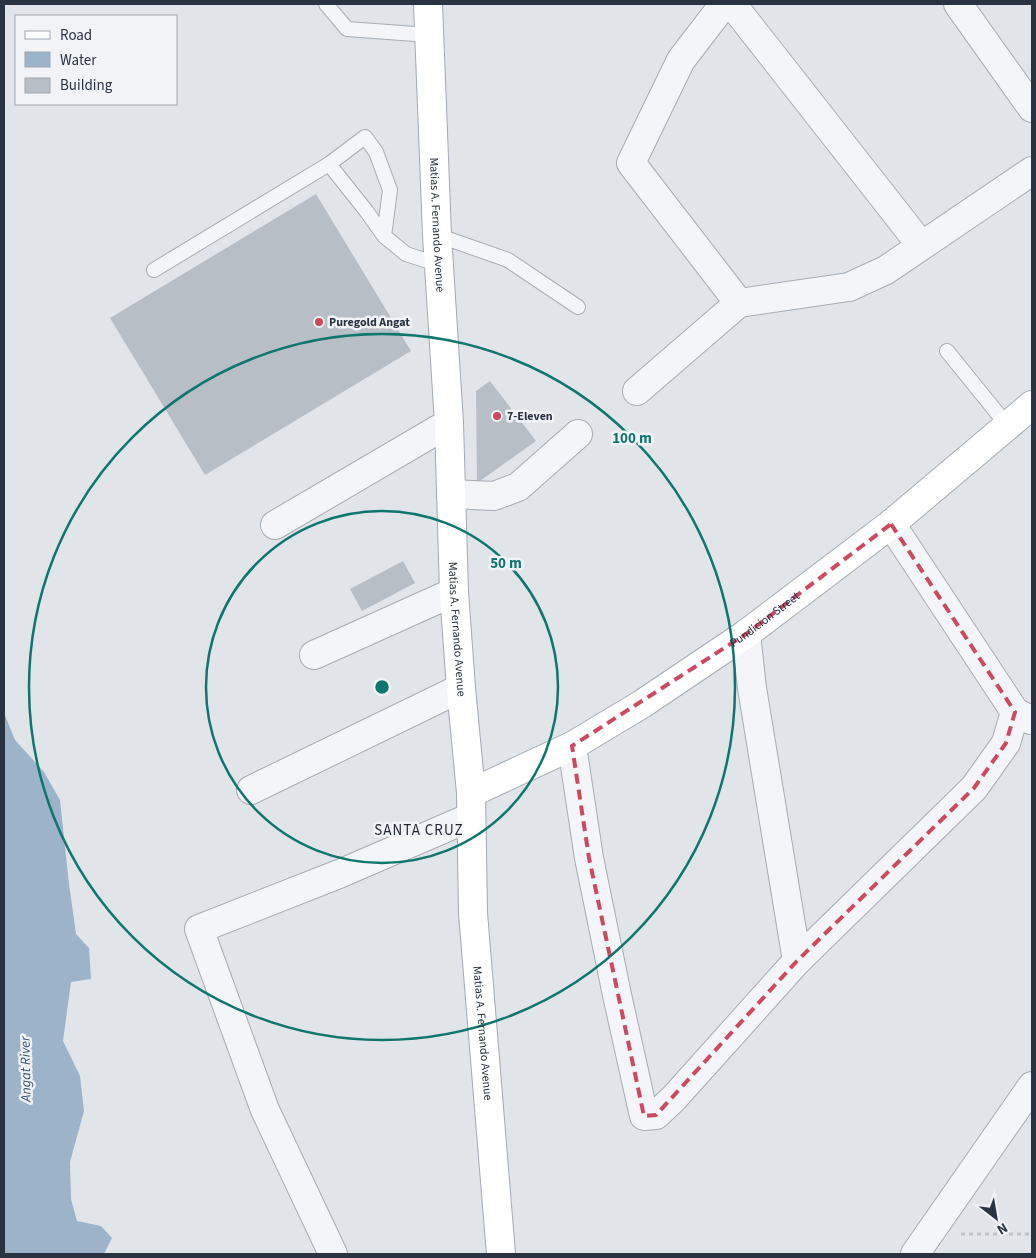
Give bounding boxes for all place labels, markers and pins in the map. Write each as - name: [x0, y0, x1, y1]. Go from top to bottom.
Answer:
- place label: Puregold Angat: [329, 314, 410, 331]
- marker: Puregold Angat: [313, 316, 325, 328]
- place label: 7-Eleven: [507, 408, 553, 425]
- marker: 7-Eleven: [491, 410, 503, 422]
- centre of rings: [373, 678, 391, 696]

